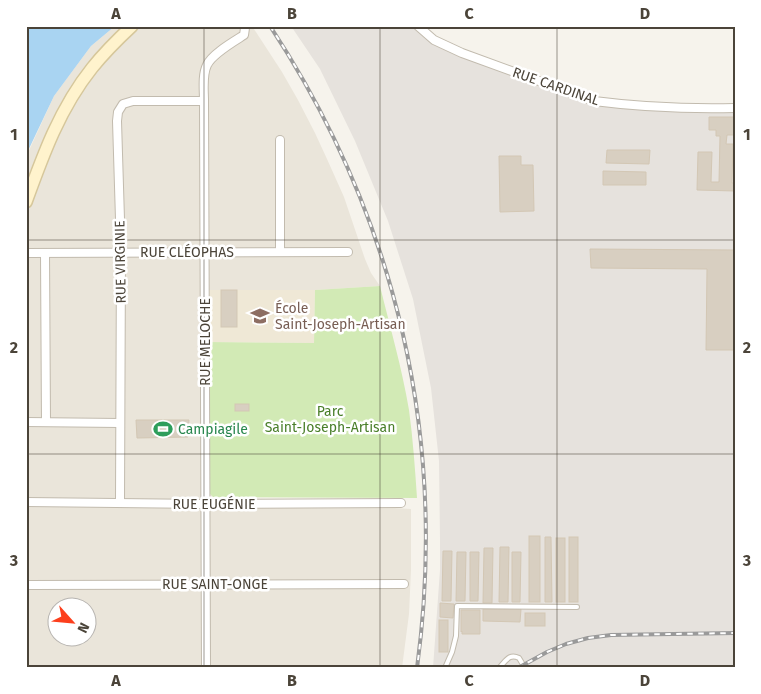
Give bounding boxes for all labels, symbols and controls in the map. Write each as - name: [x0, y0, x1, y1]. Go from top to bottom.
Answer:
- text: A: [110, 4, 121, 23]
- text: B: [287, 4, 297, 23]
- text: C: [464, 4, 474, 23]
- text: D: [640, 4, 650, 23]
- street label: RUE CARDINAL: [510, 64, 602, 109]
- text: 1: [10, 125, 18, 144]
- text: 1: [743, 125, 751, 144]
- street label: RUE VIRGINIE: [111, 220, 130, 304]
- street label: RUE CLÉOPHAS: [140, 243, 234, 261]
- street label: RUE MELOCHE: [197, 298, 214, 386]
- place label: École Saint-Joseph-Artisan: [275, 299, 406, 333]
- school or university icon: École Saint-Joseph-Artisan: [249, 305, 271, 327]
- text: 2: [10, 338, 18, 357]
- text: 2: [743, 338, 751, 357]
- park label: Parc Saint-Joseph-Artisan: [265, 403, 395, 436]
- sports icon: Campiagile: [152, 418, 174, 440]
- place label: Campiagile: [178, 421, 248, 438]
- street label: RUE EUGÉNIE: [172, 495, 256, 513]
- text: 3: [9, 551, 18, 570]
- text: 3: [742, 551, 751, 570]
- street label: RUE SAINT-ONGE: [162, 576, 268, 593]
- north arrow: [48, 596, 98, 646]
- text: N: [73, 620, 93, 636]
- text: A: [110, 671, 121, 690]
- text: B: [287, 671, 297, 690]
- text: C: [464, 671, 474, 690]
- text: D: [640, 671, 650, 690]

